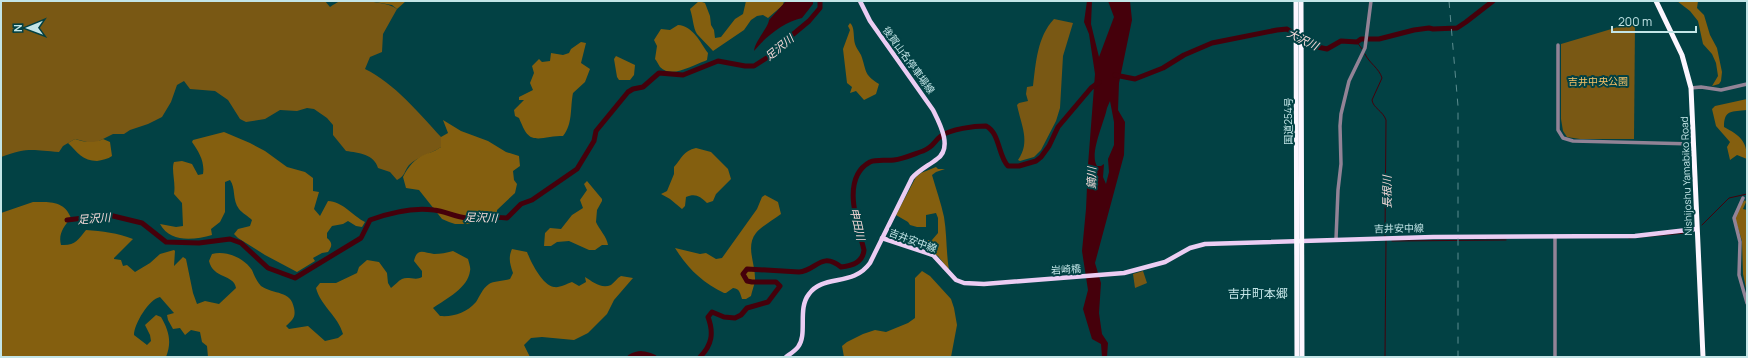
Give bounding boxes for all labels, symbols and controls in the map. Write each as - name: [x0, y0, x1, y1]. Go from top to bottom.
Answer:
- north arrow: [8, 8, 48, 48]
- scale bar: [1612, 8, 1696, 34]
- text: 200 m: [1618, 13, 1652, 30]
- text: N: [10, 24, 25, 32]
- street label: 後賀山名停車場線: [880, 24, 938, 96]
- water label: 大沢川: [1285, 25, 1322, 53]
- water label: 足沢川: [761, 30, 797, 63]
- park label: 吉井中央公園: [1568, 74, 1628, 88]
- street label: 国道254号: [1281, 97, 1295, 145]
- street label: Nishijoshu Yamabiko Road: [1677, 116, 1695, 236]
- water label: 鏑川: [1083, 166, 1099, 189]
- water label: 長根川: [1379, 175, 1394, 209]
- water label: 申田川: [847, 206, 869, 243]
- water label: 足沢川: [77, 209, 112, 227]
- water label: 足沢川: [464, 209, 499, 225]
- street label: 吉井安中線: [1374, 221, 1424, 235]
- street label: 吉井安中線: [887, 225, 939, 255]
- street label: 岩崎橋: [1051, 261, 1081, 277]
- district label: 吉井町本郷: [1228, 285, 1288, 302]

